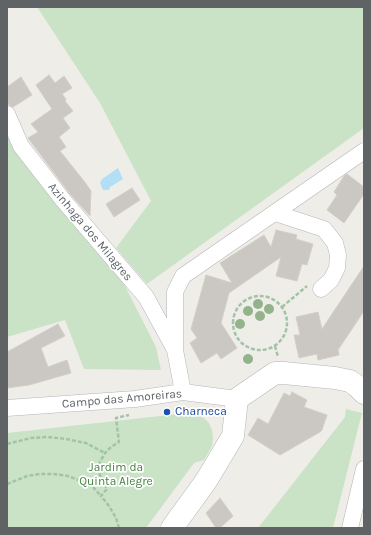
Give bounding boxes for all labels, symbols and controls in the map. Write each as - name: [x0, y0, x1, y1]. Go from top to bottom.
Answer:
- street label: Azinhaga dos Milagres: [45, 180, 135, 284]
- street label: Campo das Amoreiras: [61, 387, 183, 411]
- place label: Charneca: [175, 405, 227, 419]
- marker: Charneca: [162, 407, 172, 417]
- park label: Jardim da Quinta Alegre: [79, 461, 153, 489]

